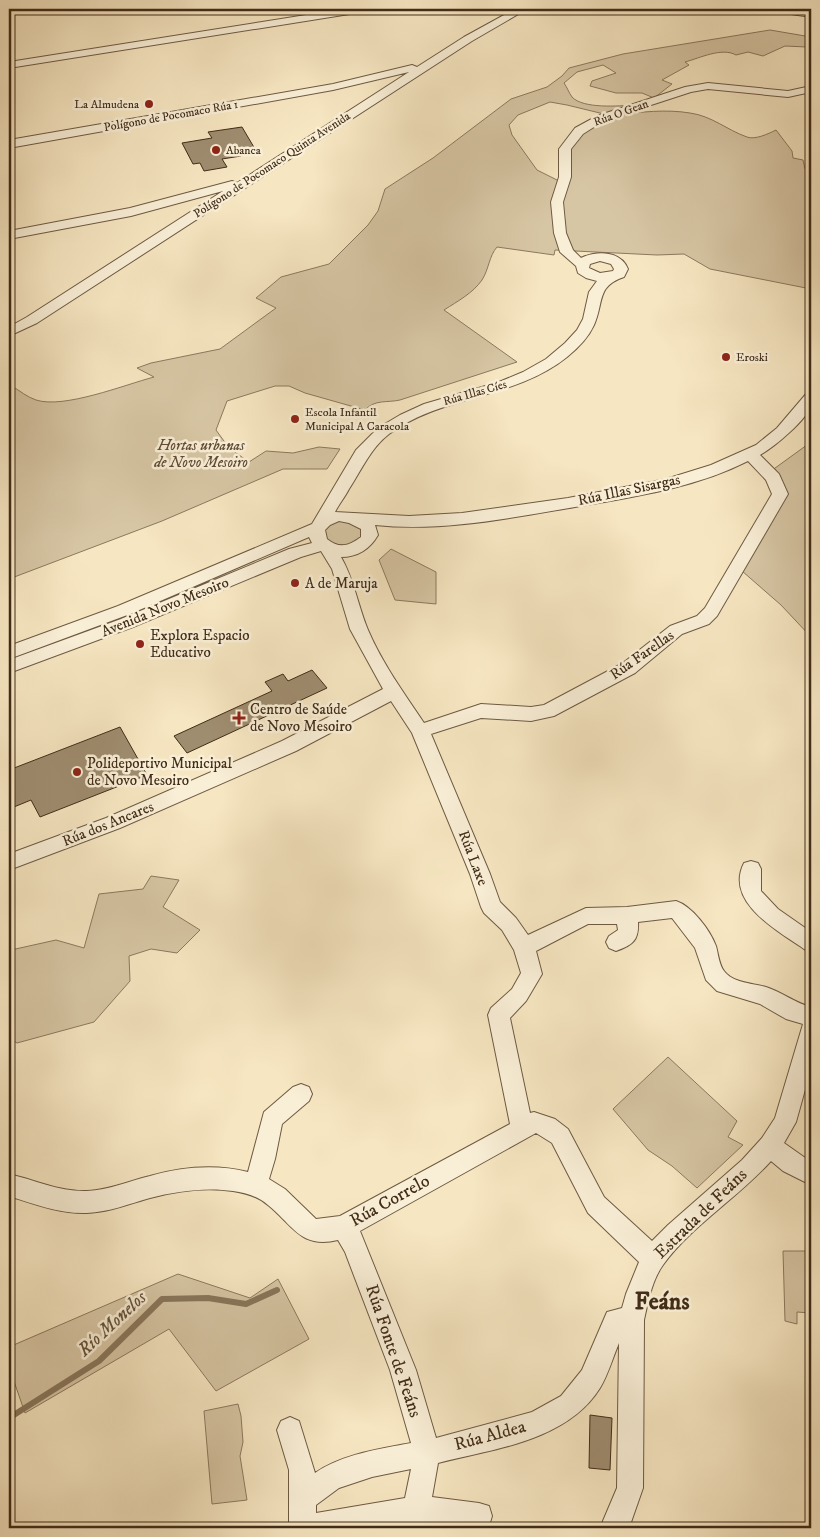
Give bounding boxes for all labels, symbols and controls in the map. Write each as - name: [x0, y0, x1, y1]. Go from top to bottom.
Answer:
- street label: Rúa O Gean: [592, 96, 651, 130]
- place label: La Almudena: [74, 97, 140, 112]
- street label: Polígono de Pocomaco Rúa 1: [103, 97, 239, 135]
- marker: La Almudena: [143, 98, 155, 110]
- street label: Polígono de Pocomaco Quinta Avenida: [191, 108, 354, 221]
- place label: Abanca: [226, 143, 262, 158]
- marker: Abanca: [210, 144, 222, 156]
- place label: Eroski: [736, 350, 768, 365]
- marker: Eroski: [720, 351, 732, 363]
- street label: Rúa Illas Cíes: [442, 377, 508, 409]
- place label: Escola Infantil Municipal A Caracola: [305, 405, 410, 434]
- marker: Escola Infantil Municipal A Caracola: [289, 413, 301, 425]
- park label: Hortas urbanas de Novo Mesoiro: [153, 436, 248, 472]
- street label: Rúa Illas Sisargas: [576, 470, 682, 510]
- street label: Avenida Novo Mesoiro: [98, 573, 232, 641]
- place label: A de Maruja: [305, 574, 378, 593]
- marker: A de Maruja: [289, 577, 301, 589]
- place label: Explora Espacio Educativo: [150, 626, 249, 662]
- street label: Rúa Farellas: [606, 626, 678, 684]
- marker: Explora Espacio Educativo: [134, 638, 146, 650]
- place label: Centro de Saúde de Novo Mesoiro: [250, 700, 352, 736]
- marker: Centro de Saúde de Novo Mesoiro: [232, 711, 246, 725]
- place label: Polideportivo Municipal de Novo Mesoiro: [87, 754, 232, 790]
- marker: Polideportivo Municipal de Novo Mesoiro: [71, 766, 83, 778]
- street label: Rúa dos Ancares: [60, 797, 156, 851]
- street label: Rúa Laxe: [454, 828, 492, 888]
- street label: Estrada de Feáns: [650, 1164, 752, 1264]
- street label: Rúa Correlo: [346, 1170, 434, 1232]
- street label: Rúa Fonte de Feáns: [360, 1282, 426, 1420]
- water label: Río Monelos: [72, 1286, 152, 1362]
- district label: Feáns: [635, 1287, 689, 1317]
- street label: Rúa Aldea: [452, 1416, 528, 1456]

